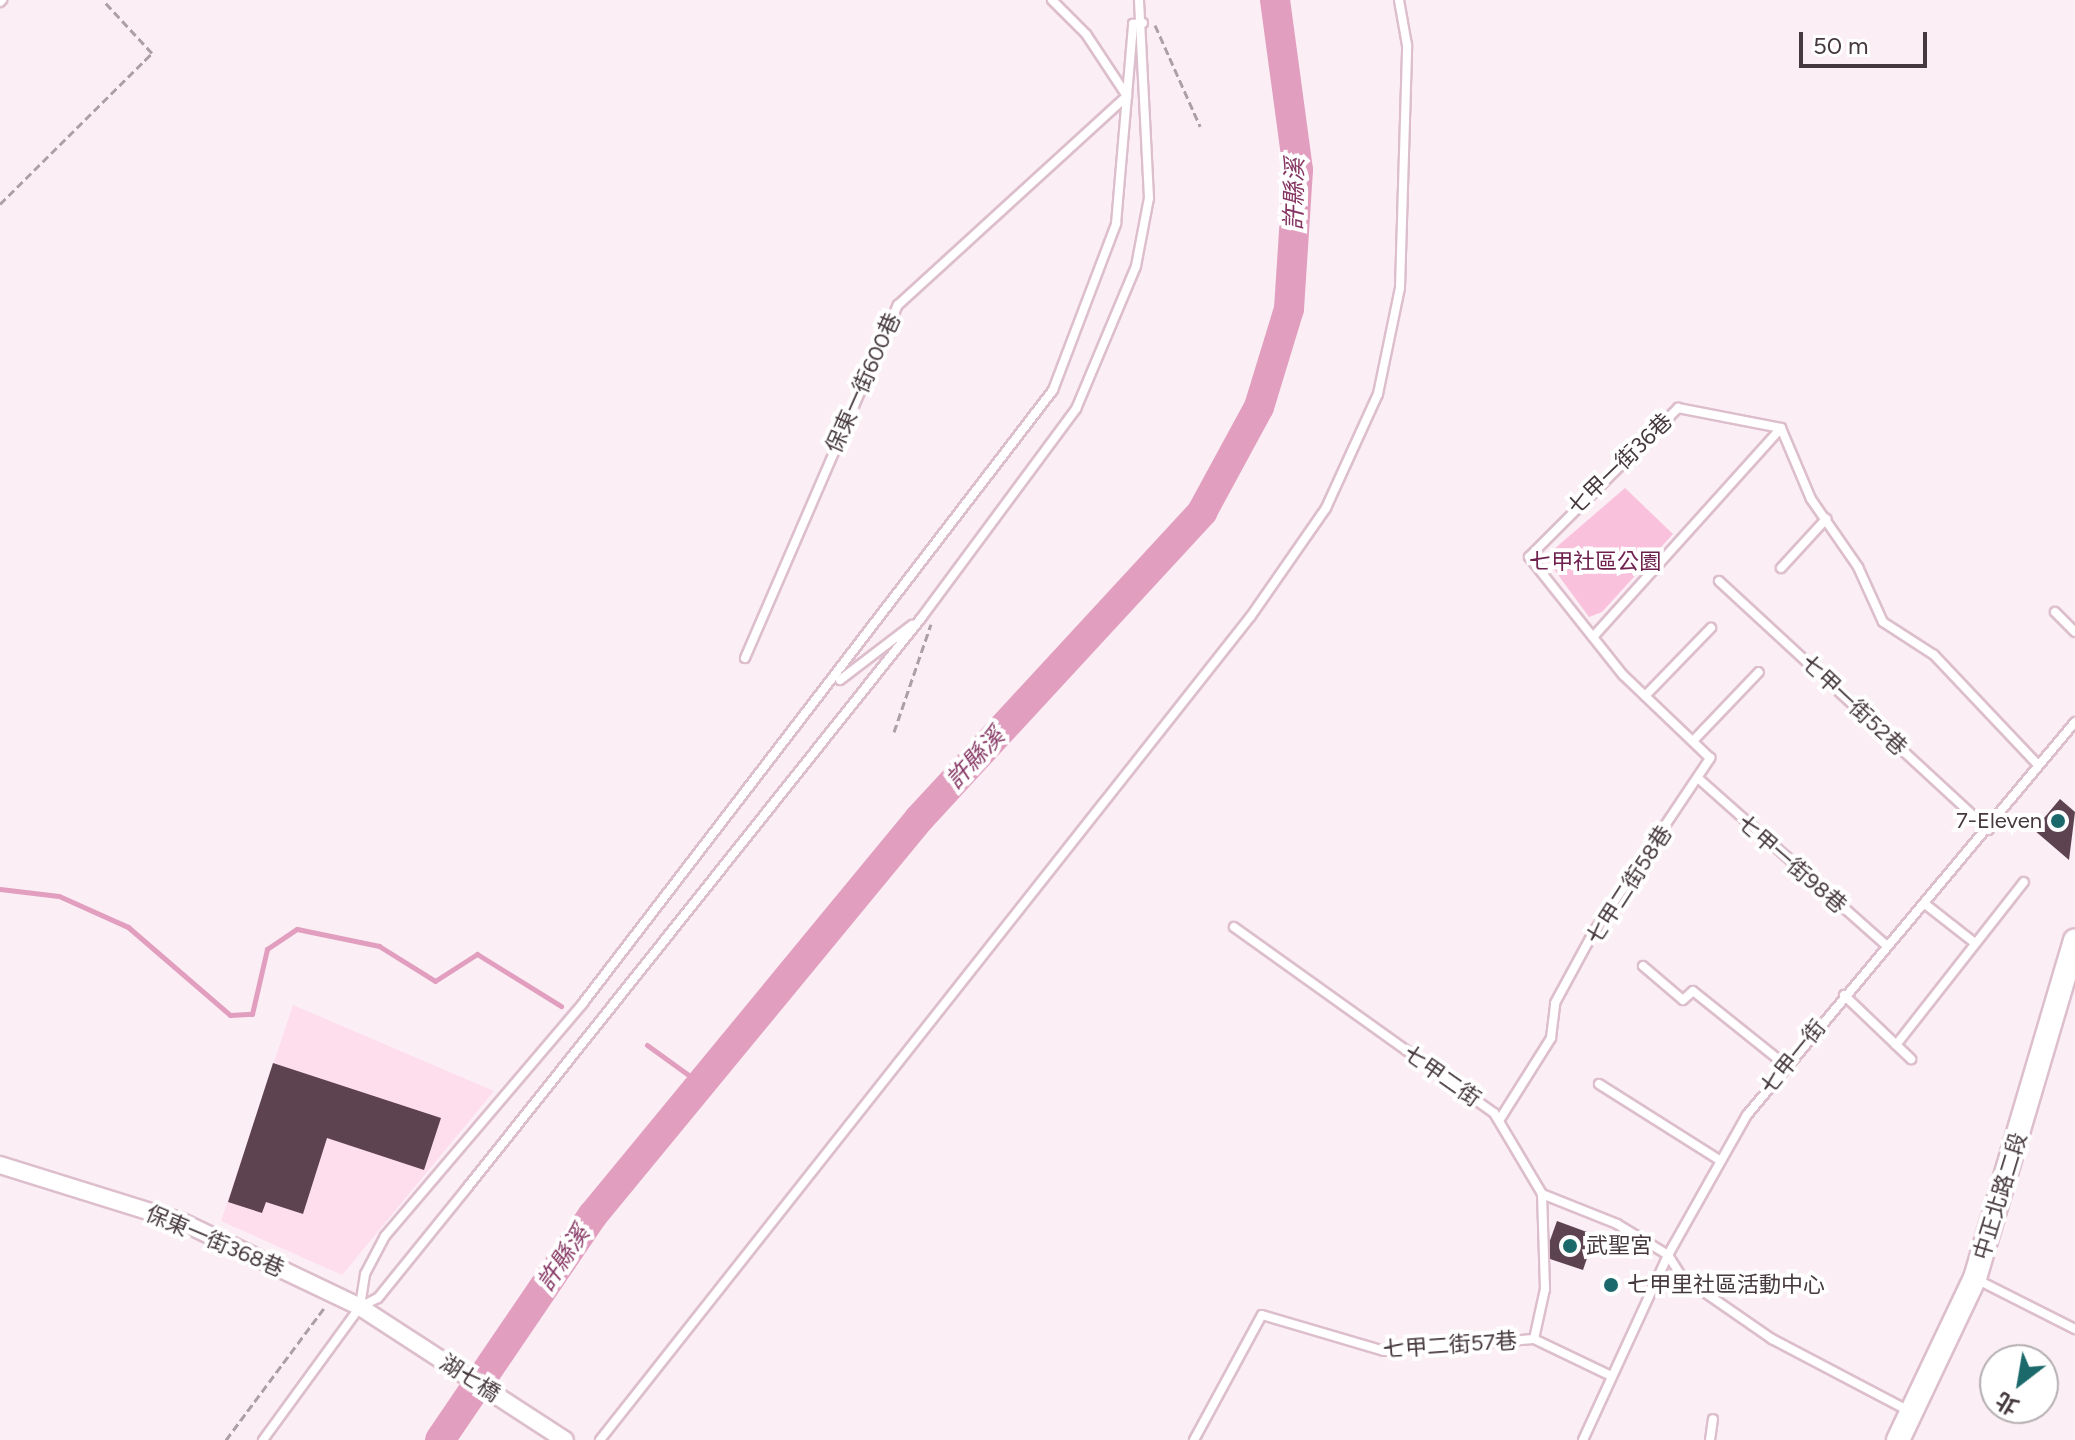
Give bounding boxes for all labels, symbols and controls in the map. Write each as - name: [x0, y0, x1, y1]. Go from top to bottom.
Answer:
- scale bar: [1803, 16, 1931, 66]
- text: 50 m: [1813, 31, 1869, 60]
- water label: 許縣溪: [1279, 158, 1309, 230]
- street label: 保東一街600巷: [820, 309, 906, 457]
- street label: 七甲一街36巷: [1562, 408, 1678, 520]
- park label: 七甲社區公園: [1529, 549, 1661, 575]
- street label: 七甲一街52巷: [1796, 649, 1912, 761]
- water label: 許縣溪: [940, 722, 1010, 794]
- place label: 7-Eleven: [1956, 808, 2042, 834]
- street label: 七甲一街98巷: [1732, 809, 1852, 919]
- marker: 7-Eleven: [2049, 812, 2067, 830]
- street label: 七甲二街58巷: [1581, 821, 1677, 949]
- street label: 七甲一街: [1755, 1014, 1831, 1100]
- street label: 七甲二街: [1398, 1040, 1486, 1112]
- street label: 中正北路二段: [1968, 1129, 2032, 1263]
- street label: 保東一街368巷: [142, 1200, 288, 1282]
- water label: 許縣溪: [531, 1220, 595, 1296]
- place label: 武聖宮: [1586, 1233, 1652, 1259]
- marker: 武聖宮: [1561, 1237, 1579, 1255]
- place label: 七甲里社區活動中心: [1627, 1272, 1825, 1298]
- marker: 七甲里社區活動中心: [1602, 1276, 1620, 1294]
- street label: 七甲二街57巷: [1382, 1327, 1518, 1363]
- north arrow: [1979, 1344, 2059, 1424]
- street label: 湖七橋: [435, 1349, 505, 1407]
- text: 北: [1991, 1386, 2024, 1421]

